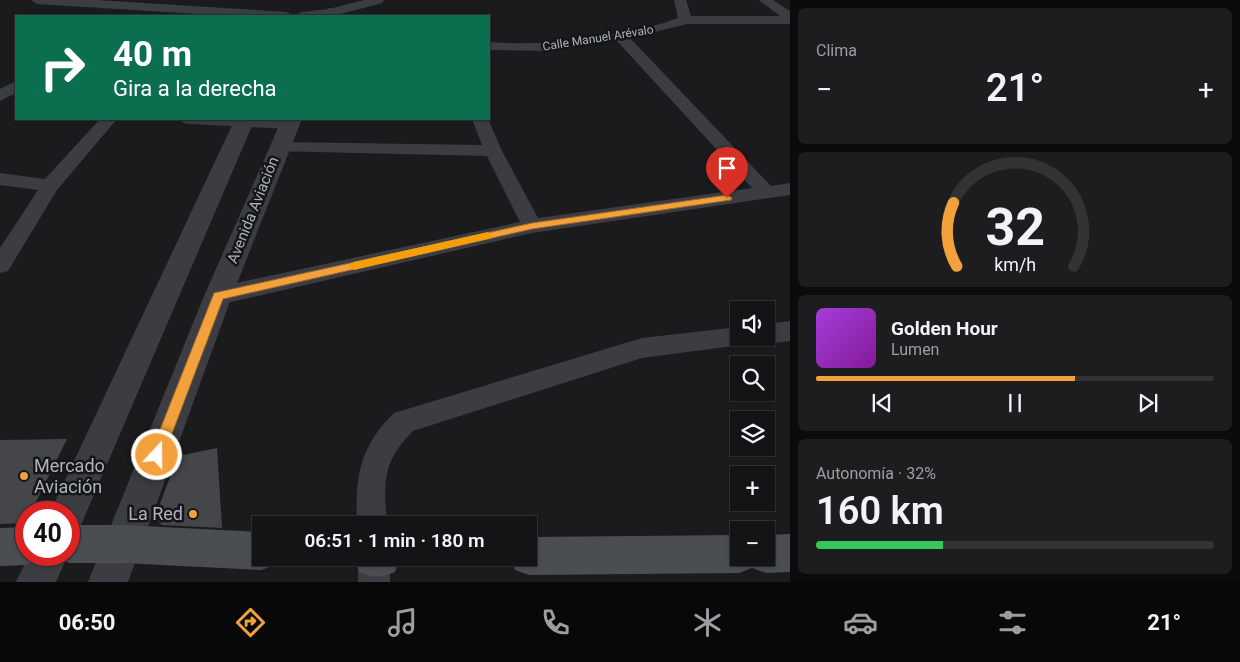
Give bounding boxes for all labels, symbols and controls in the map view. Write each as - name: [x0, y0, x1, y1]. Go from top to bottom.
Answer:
- street label: Calle Manuel Arévalo: [542, 22, 655, 54]
- text: 40 m: [113, 34, 192, 75]
- icon: right: [30, 35, 95, 100]
- text: Clima: [816, 41, 857, 60]
- text: 21°: [986, 66, 1044, 110]
- text: −: [816, 73, 832, 106]
- text: +: [1198, 73, 1214, 106]
- text: Gira a la derecha: [113, 76, 277, 101]
- pin: [706, 147, 748, 198]
- street label: Avenida Aviación: [223, 154, 283, 266]
- icon: arrive: [713, 154, 741, 182]
- text: 32: [985, 197, 1045, 258]
- text: km/h: [994, 254, 1036, 275]
- map controls: [730, 301, 775, 566]
- button: sound: [730, 301, 775, 346]
- text: Golden Hour: [891, 317, 998, 340]
- text: Lumen: [891, 340, 939, 359]
- button: search: [730, 356, 775, 401]
- icon: previous: [868, 389, 896, 417]
- icon: pause: [1001, 389, 1029, 417]
- icon: next: [1134, 389, 1162, 417]
- button: layers: [730, 411, 775, 456]
- position arrow: [130, 428, 182, 480]
- place label: Mercado Aviación: [34, 455, 105, 497]
- text: Autonomía · 32%: [816, 464, 936, 483]
- button: +: [730, 466, 775, 511]
- marker: Mercado Aviación: [18, 470, 30, 482]
- text: 160 km: [816, 489, 944, 533]
- speed limit sign: 40: [15, 501, 80, 566]
- place label: La Red: [128, 503, 183, 524]
- marker: La Red: [187, 508, 199, 520]
- button: −: [730, 521, 775, 566]
- text: 06:51 · 1 min · 180 m: [304, 529, 485, 552]
- icon: directions: [233, 605, 268, 640]
- icon: music: [385, 605, 420, 640]
- icon: phone: [538, 605, 573, 640]
- icon: climate: [690, 605, 725, 640]
- icon: car: [843, 605, 878, 640]
- icon: filters: [995, 605, 1030, 640]
- text: 06:50: [59, 610, 115, 635]
- text: 21°: [1147, 610, 1181, 635]

